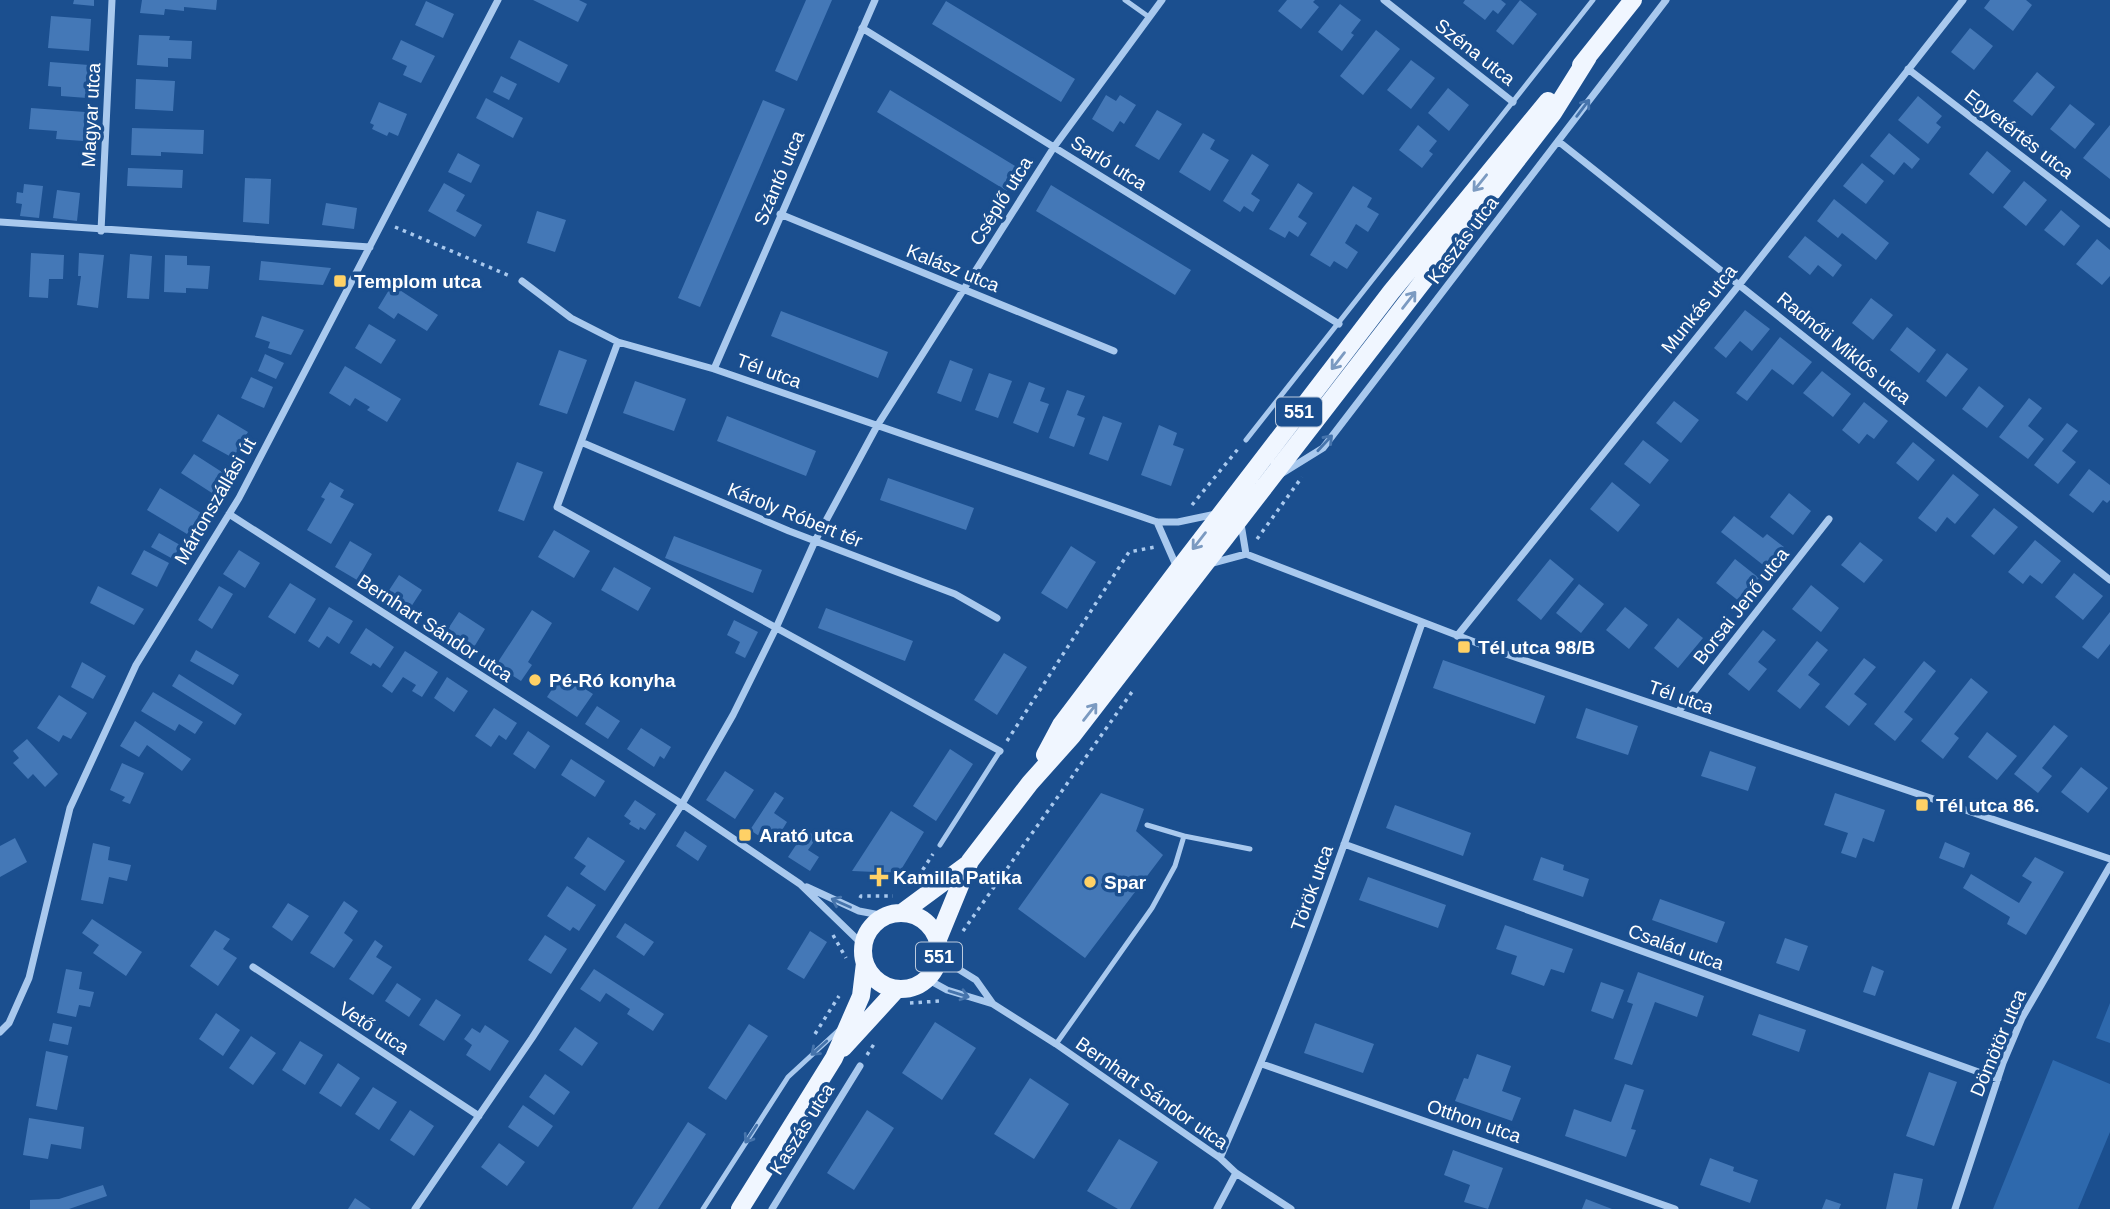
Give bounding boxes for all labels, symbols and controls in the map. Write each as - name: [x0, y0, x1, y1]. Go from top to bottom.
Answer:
- street label: Széna utca: [1431, 14, 1519, 90]
- street label: Magyar utca: [78, 62, 104, 168]
- street label: Egyetértés utca: [1961, 85, 2078, 183]
- one-way arrow: [1576, 99, 1590, 118]
- street label: Szántó utca: [750, 127, 808, 228]
- street label: Sarló utca: [1067, 131, 1151, 195]
- street label: Cséplő utca: [966, 153, 1037, 249]
- one-way arrow: [1473, 174, 1488, 192]
- street label: Kaszás utca: [1423, 192, 1503, 288]
- street label: Kalász utca: [904, 240, 1003, 296]
- street label: Munkás utca: [1657, 260, 1741, 357]
- place label: Templom utca: [354, 271, 482, 292]
- marker: Templom utca: [332, 273, 348, 289]
- street label: Radnóti Miklós utca: [1773, 288, 1915, 409]
- one-way arrow: [1401, 291, 1416, 309]
- street label: Tél utca: [734, 350, 805, 393]
- one-way arrow: [1331, 351, 1346, 369]
- road number: 551: [1276, 398, 1322, 426]
- street label: Mártonszállási út: [170, 433, 260, 568]
- one-way arrow: [1316, 435, 1333, 453]
- street label: Károly Róbert tér: [724, 478, 866, 552]
- one-way arrow: [1192, 531, 1207, 550]
- street label: Borsai Jenő utca: [1689, 543, 1793, 668]
- street label: Bernhart Sándor utca: [354, 570, 517, 686]
- place label: Tél utca 98/B: [1478, 637, 1595, 658]
- marker: Tél utca 98/B: [1456, 639, 1472, 655]
- place label: Pé-Ró konyha: [549, 670, 676, 691]
- marker: Pé-Ró konyha: [527, 672, 543, 688]
- street label: Tél utca: [1646, 676, 1717, 718]
- one-way arrow: [1082, 704, 1097, 722]
- place label: Tél utca 86.: [1936, 795, 2040, 816]
- marker: Tél utca 86.: [1914, 797, 1930, 813]
- place label: Arató utca: [759, 825, 853, 846]
- marker: Arató utca: [737, 827, 753, 843]
- street label: Török utca: [1287, 842, 1337, 934]
- place label: Kamilla Patika: [893, 867, 1022, 888]
- marker: Kamilla Patika: [871, 869, 887, 885]
- place label: Spar: [1104, 872, 1147, 893]
- marker: Spar: [1082, 874, 1098, 890]
- one-way arrow: [831, 896, 852, 909]
- street label: Család utca: [1625, 920, 1727, 974]
- road number: 551: [916, 942, 962, 972]
- street label: Dömötör utca: [1966, 986, 2030, 1100]
- one-way arrow: [948, 989, 970, 1002]
- street label: Vető utca: [335, 998, 413, 1059]
- street label: Bernhart Sándor utca: [1072, 1033, 1232, 1154]
- one-way arrow: [811, 1040, 828, 1057]
- street label: Kaszás utca: [766, 1079, 839, 1178]
- street label: Otthon utca: [1424, 1095, 1524, 1147]
- one-way arrow: [744, 1124, 758, 1144]

